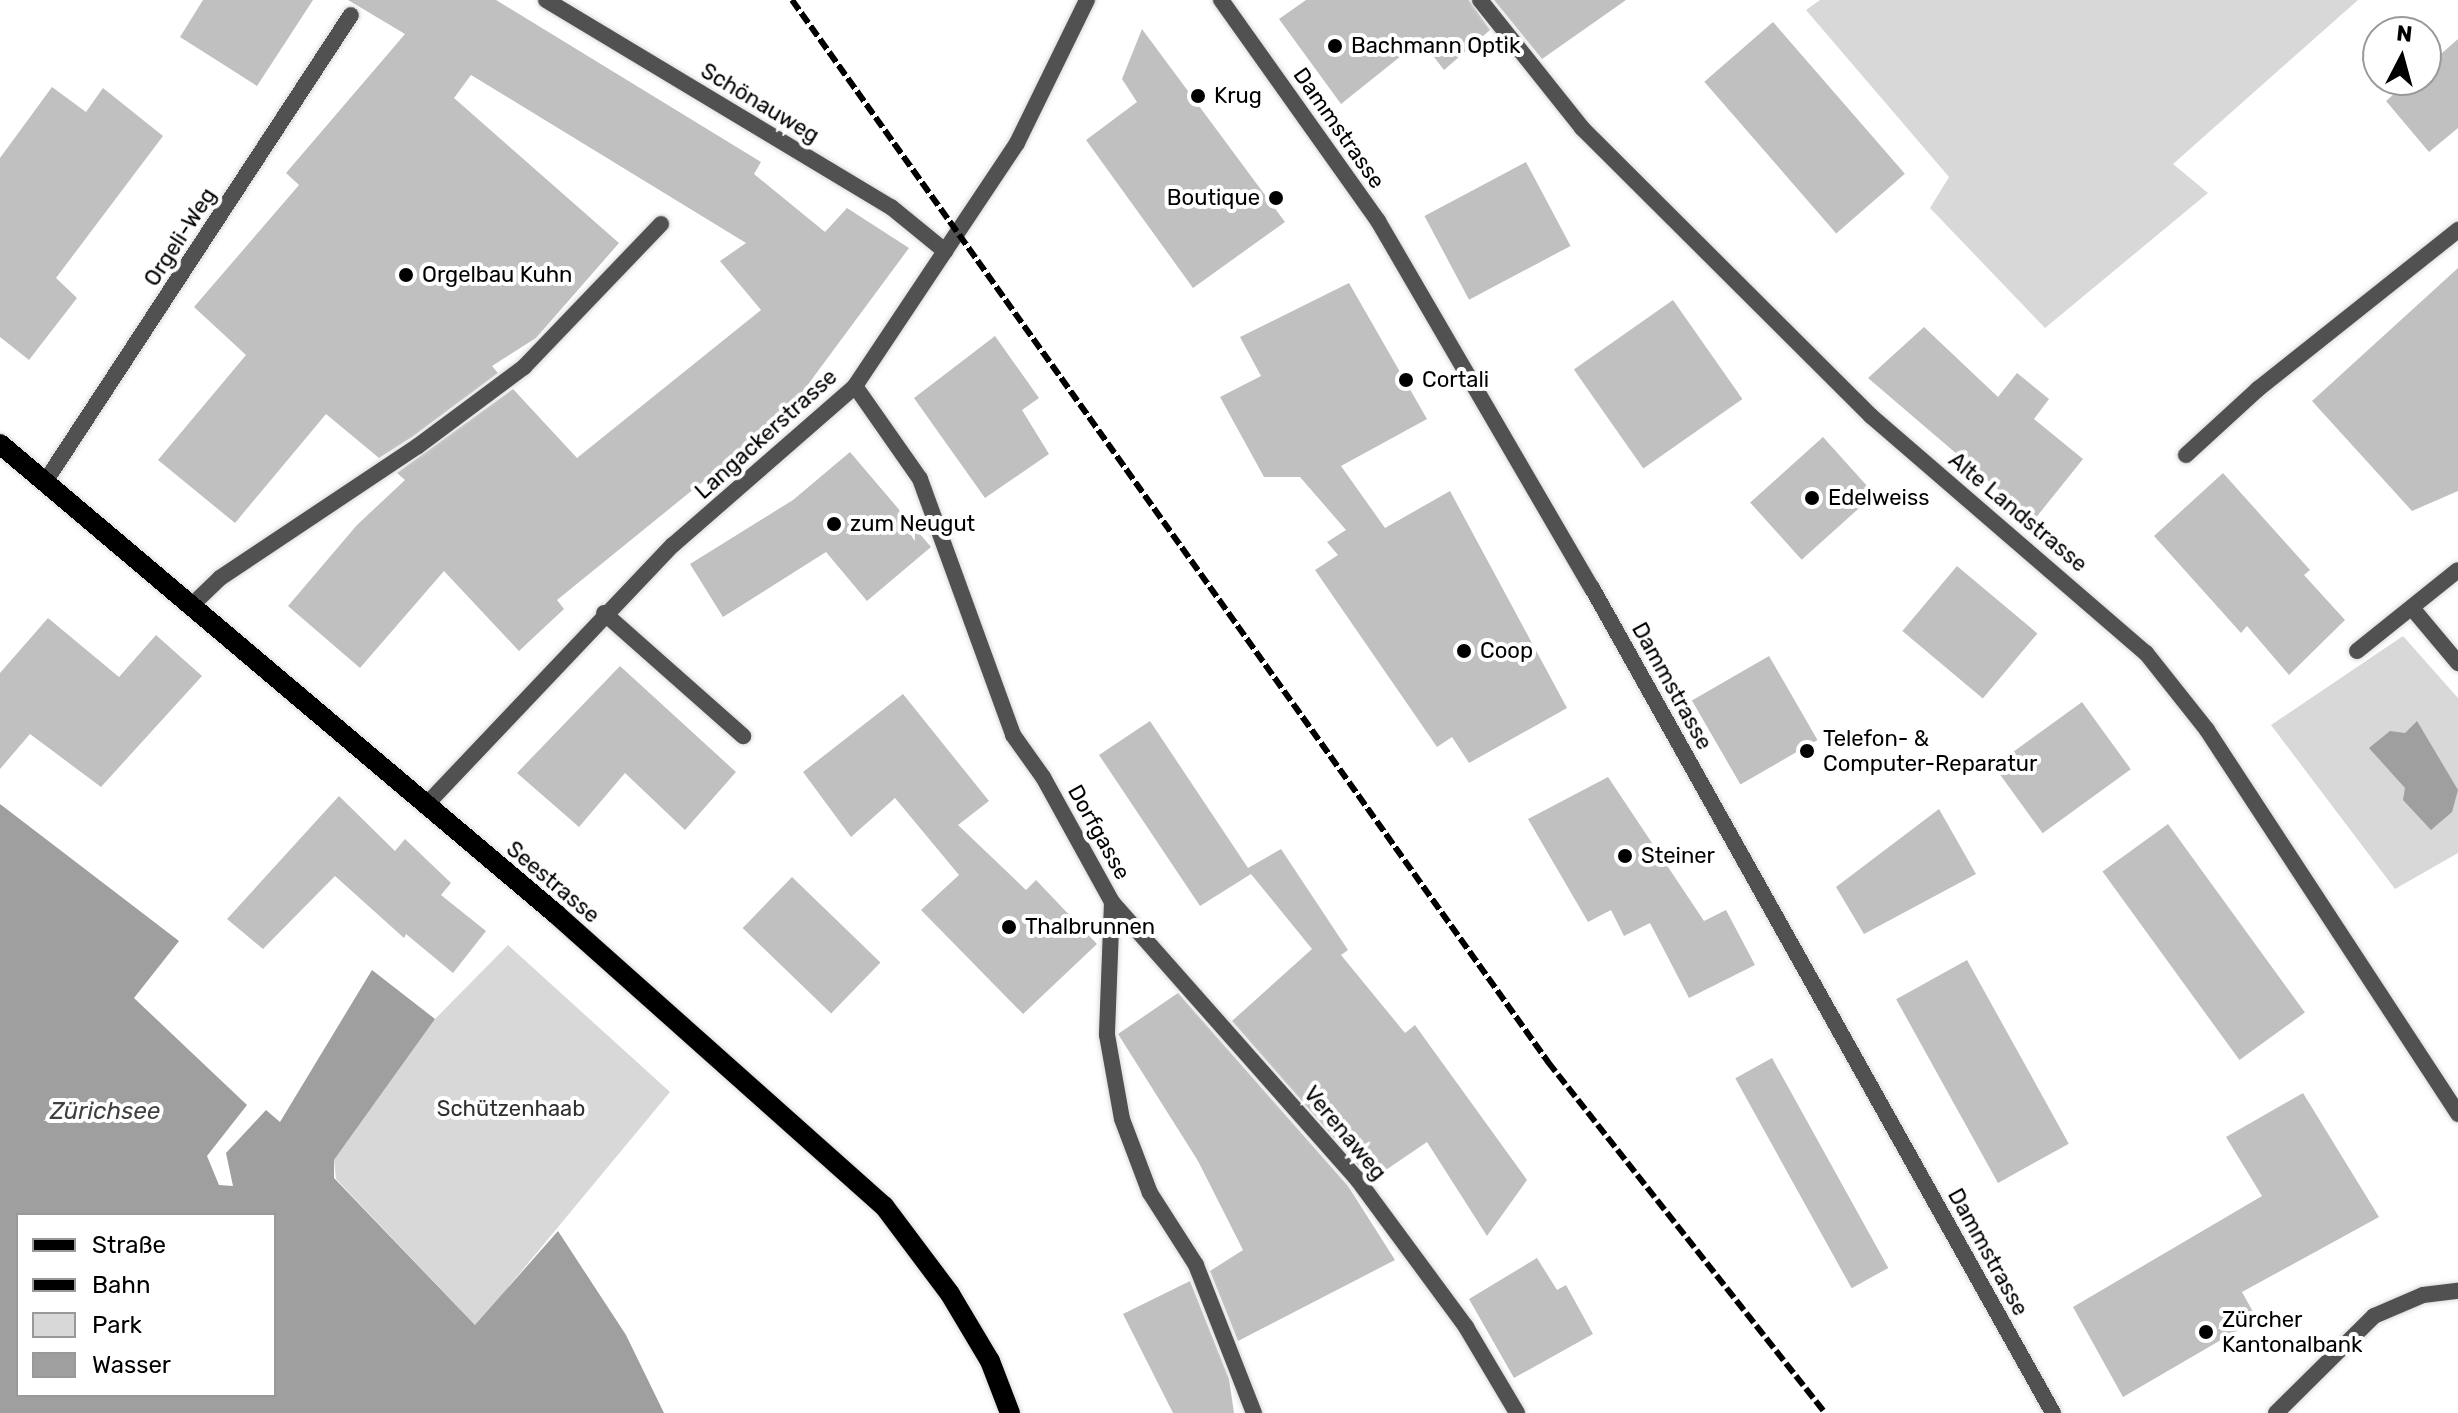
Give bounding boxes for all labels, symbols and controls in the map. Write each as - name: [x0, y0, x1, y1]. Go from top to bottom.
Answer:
- north arrow: [2362, 16, 2442, 96]
- text: N: [2395, 19, 2414, 48]
- place label: Bachmann Optik: [1351, 33, 1520, 59]
- marker: Bachmann Optik: [1326, 37, 1344, 55]
- street label: Schönauweg: [696, 57, 824, 149]
- street label: Dammstrasse: [1288, 63, 1390, 193]
- place label: Krug: [1214, 83, 1262, 109]
- marker: Krug: [1189, 87, 1207, 105]
- street label: Orgeli-Weg: [138, 183, 222, 291]
- place label: Boutique: [1167, 185, 1260, 211]
- marker: Boutique: [1267, 189, 1285, 207]
- place label: Orgelbau Kuhn: [422, 262, 572, 288]
- marker: Orgelbau Kuhn: [397, 266, 415, 284]
- street label: Langackerstrasse: [690, 363, 842, 505]
- place label: Cortali: [1422, 367, 1489, 393]
- marker: Cortali: [1397, 371, 1415, 389]
- street label: Alte Landstrasse: [1944, 447, 2092, 577]
- place label: Edelweiss: [1828, 485, 1929, 511]
- marker: Edelweiss: [1803, 489, 1821, 507]
- place label: zum Neugut: [850, 511, 975, 537]
- marker: zum Neugut: [825, 515, 843, 533]
- street label: Dammstrasse: [1626, 618, 1718, 754]
- place label: Coop: [1480, 638, 1533, 664]
- marker: Coop: [1455, 642, 1473, 660]
- place label: Telefon- & Computer-Reparatur: [1823, 725, 2037, 776]
- marker: Telefon- & Computer-Reparatur: [1798, 742, 1816, 760]
- street label: Dorfgasse: [1062, 780, 1136, 884]
- street label: Seestrasse: [501, 836, 605, 928]
- place label: Steiner: [1641, 843, 1715, 869]
- marker: Steiner: [1616, 847, 1634, 865]
- place label: Thalbrunnen: [1025, 914, 1155, 940]
- marker: Thalbrunnen: [1000, 918, 1018, 936]
- street label: Verenaweg: [1298, 1081, 1392, 1185]
- park label: Schützenhaab: [437, 1096, 585, 1122]
- water label: Zürichsee: [50, 1098, 160, 1126]
- street label: Dammstrasse: [1942, 1184, 2034, 1320]
- legend: [16, 1213, 276, 1397]
- text: Straße: [92, 1231, 166, 1259]
- text: Bahn: [92, 1271, 150, 1299]
- place label: Zürcher Kantonalbank: [2222, 1306, 2362, 1358]
- text: Park: [92, 1311, 142, 1339]
- marker: Zürcher Kantonalbank: [2197, 1323, 2215, 1341]
- text: Wasser: [92, 1351, 171, 1379]

